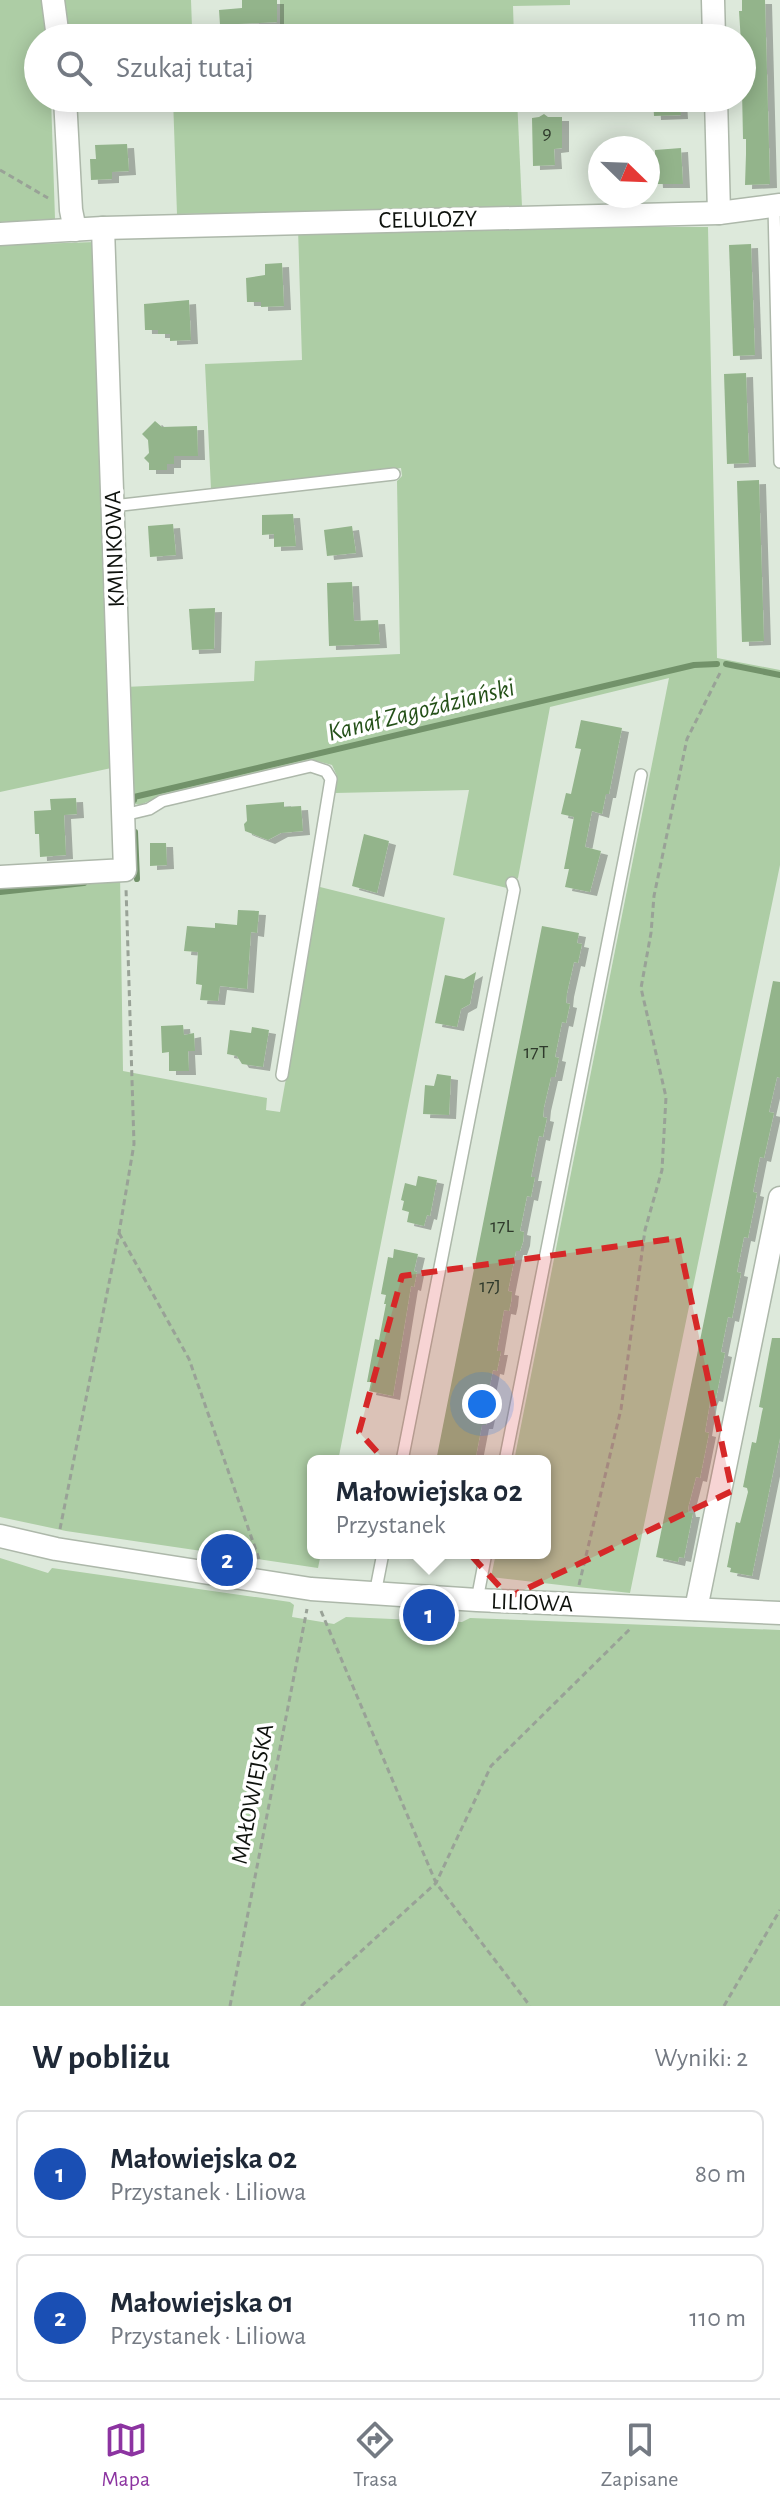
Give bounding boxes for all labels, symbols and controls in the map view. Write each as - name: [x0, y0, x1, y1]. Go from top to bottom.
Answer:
- search box: [24, 24, 756, 112]
- icon: search: [52, 46, 96, 90]
- text: Szukaj tutaj: [116, 53, 254, 83]
- house number: 9: [542, 123, 552, 143]
- north arrow: [588, 136, 660, 208]
- street label: CELULOZY: [378, 207, 478, 233]
- street label: KMINKOWA: [101, 490, 129, 608]
- water label: Kanał Zagoździański: [325, 674, 517, 746]
- house number: 17T: [523, 1042, 549, 1062]
- house number: 17L: [490, 1216, 514, 1236]
- house number: 17J: [479, 1276, 501, 1296]
- your location: [462, 1384, 502, 1424]
- popup: [307, 1455, 551, 1559]
- text: Małowiejska 02: [335, 1477, 523, 1507]
- text: Przystanek: [335, 1512, 446, 1538]
- pin: 2: [201, 1530, 253, 1590]
- pin: 1: [403, 1585, 455, 1645]
- street label: LILIOWA: [491, 1590, 574, 1616]
- street label: MAŁOWIEJSKA: [228, 1722, 278, 1866]
- text: W pobliżu: [32, 2041, 170, 2075]
- text: Wyniki: 2: [654, 2045, 748, 2071]
- text: Małowiejska 02: [110, 2144, 297, 2174]
- text: 1: [55, 2161, 65, 2187]
- text: 80 m: [695, 2161, 746, 2187]
- text: Przystanek · Liliowa: [110, 2179, 306, 2205]
- text: Małowiejska 01: [110, 2288, 294, 2318]
- text: 2: [54, 2305, 66, 2331]
- text: 110 m: [689, 2305, 746, 2331]
- text: Przystanek · Liliowa: [110, 2323, 306, 2349]
- tab: Mapa: [101, 2418, 150, 2492]
- tab: Trasa: [353, 2418, 398, 2492]
- tab: Zapisane: [601, 2418, 679, 2492]

